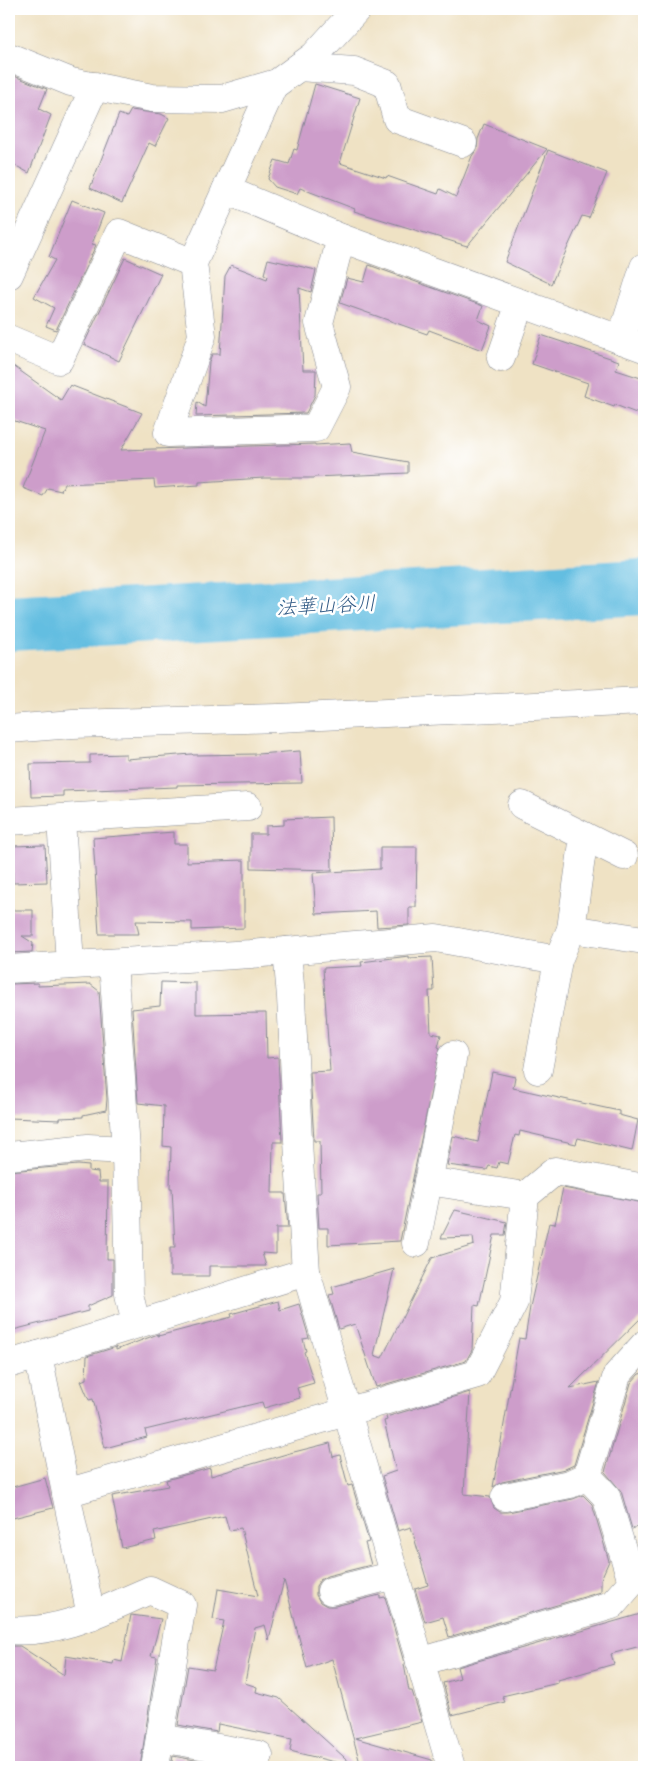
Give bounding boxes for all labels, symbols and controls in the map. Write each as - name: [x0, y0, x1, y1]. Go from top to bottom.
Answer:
- water label: 法華山谷川: [276, 592, 377, 623]

